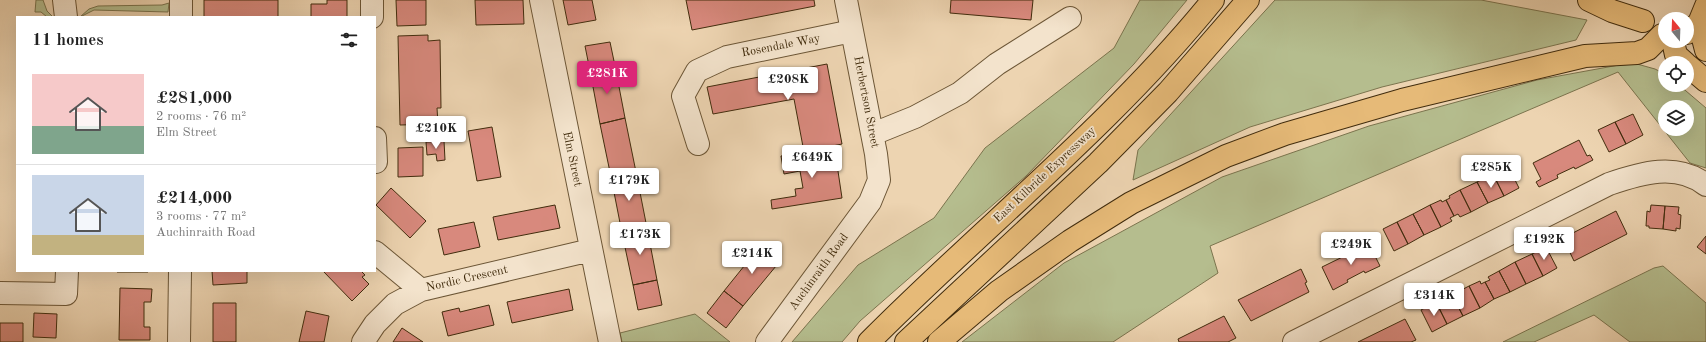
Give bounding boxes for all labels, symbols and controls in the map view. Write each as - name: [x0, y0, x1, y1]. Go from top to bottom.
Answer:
- north arrow: [1658, 12, 1694, 48]
- map controls: [1658, 12, 1694, 136]
- icon: filters: [338, 29, 360, 51]
- text: 11 homes: [32, 32, 104, 49]
- street label: Rosendale Way: [741, 32, 822, 60]
- street label: Herbertson Street: [851, 55, 881, 149]
- button: locate: [1658, 56, 1694, 92]
- pin: £281K: [579, 61, 635, 95]
- text: £281K: [586, 67, 628, 80]
- pin: £208K: [760, 67, 816, 101]
- text: £208K: [767, 73, 809, 86]
- icon: home: [64, 90, 112, 138]
- text: £281,000: [156, 90, 232, 107]
- button: layers: [1658, 100, 1694, 136]
- text: 2 rooms · 76 m²: [156, 110, 246, 123]
- pin: £210K: [408, 116, 464, 150]
- text: £210K: [415, 122, 457, 135]
- street label: East Kilbride Expressway: [992, 124, 1099, 225]
- text: Elm Street: [156, 126, 217, 139]
- street label: Elm Street: [560, 130, 584, 188]
- pin: £649K: [784, 145, 840, 179]
- text: £649K: [791, 151, 833, 164]
- pin: £285K: [1463, 155, 1519, 189]
- text: £285K: [1470, 161, 1512, 174]
- pin: £179K: [601, 168, 657, 202]
- text: £179K: [608, 174, 650, 187]
- text: £214,000: [156, 190, 232, 207]
- icon: home: [64, 191, 112, 239]
- text: 3 rooms · 77 m²: [156, 210, 246, 223]
- pin: £173K: [612, 222, 668, 256]
- text: Auchinraith Road: [156, 226, 256, 239]
- pin: £192K: [1516, 227, 1572, 261]
- text: £173K: [619, 228, 661, 241]
- street label: Auchinraith Road: [787, 231, 851, 313]
- pin: £249K: [1323, 232, 1379, 266]
- text: £192K: [1523, 233, 1565, 246]
- text: £249K: [1330, 238, 1372, 251]
- pin: £214K: [724, 241, 780, 275]
- text: £214K: [731, 247, 773, 260]
- street label: Nordic Crescent: [425, 264, 509, 294]
- pin: £314K: [1406, 283, 1462, 317]
- text: £314K: [1413, 289, 1455, 302]

